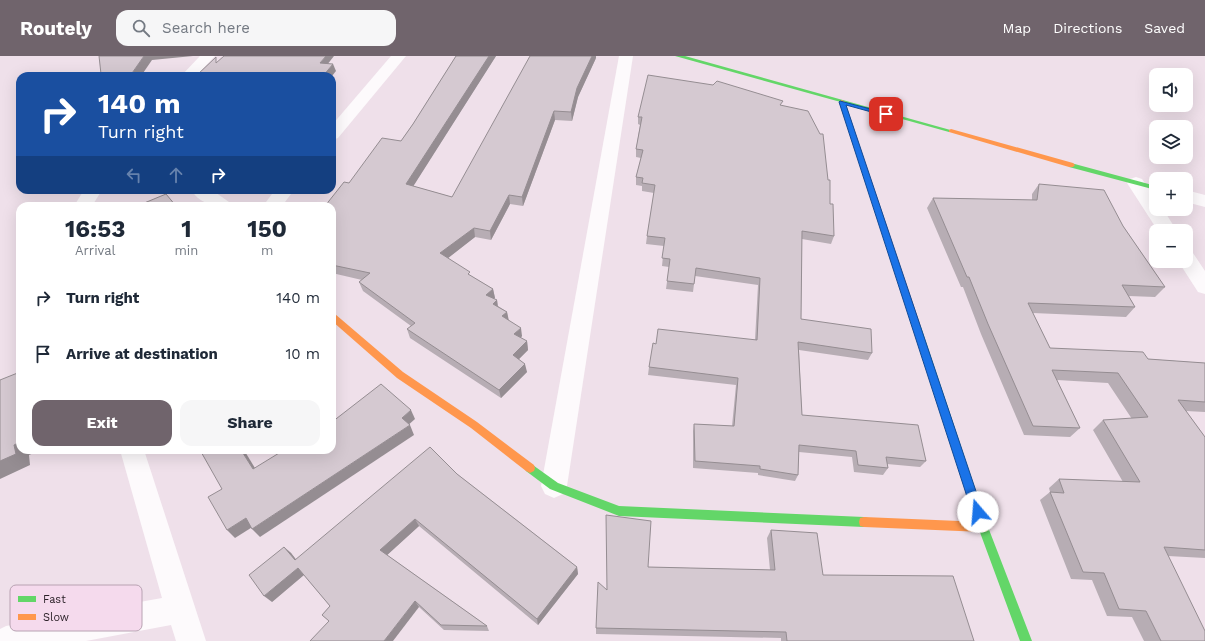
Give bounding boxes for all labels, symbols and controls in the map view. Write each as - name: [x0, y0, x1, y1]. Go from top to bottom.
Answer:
- search box: [116, 10, 396, 46]
- text: Routely: [20, 17, 92, 40]
- icon: search: [130, 17, 152, 39]
- text: Search here: [162, 19, 250, 37]
- text: Map: [1003, 20, 1031, 36]
- text: Directions: [1053, 20, 1122, 36]
- text: Saved: [1144, 20, 1185, 36]
- map controls: [1149, 68, 1193, 268]
- button: sound: [1149, 68, 1193, 112]
- text: 140 m: [98, 87, 181, 120]
- icon: right: [32, 88, 84, 140]
- pin: [869, 97, 903, 131]
- icon: arrive: [875, 103, 897, 125]
- button: layers: [1149, 120, 1193, 164]
- text: Turn right: [98, 121, 184, 142]
- icon: left: [123, 164, 145, 186]
- icon: ahead: [165, 164, 187, 186]
- icon: right: [207, 164, 229, 186]
- button: +: [1149, 172, 1193, 216]
- text: 16:53: [65, 215, 126, 243]
- text: 1: [181, 215, 192, 243]
- text: 150: [247, 215, 287, 243]
- button: −: [1149, 224, 1193, 268]
- text: Arrival: [75, 243, 116, 258]
- text: min: [174, 243, 198, 258]
- text: m: [261, 243, 273, 258]
- icon: right: [32, 287, 54, 309]
- text: Turn right: [66, 289, 139, 307]
- text: 140 m: [276, 289, 320, 307]
- icon: arrive: [32, 343, 54, 365]
- text: Arrive at destination: [66, 345, 218, 363]
- text: 10 m: [285, 345, 320, 363]
- button: Exit: [32, 400, 172, 446]
- button: Share: [180, 400, 320, 446]
- position arrow: [957, 491, 999, 533]
- legend: [10, 585, 142, 631]
- text: Fast: [43, 593, 66, 606]
- text: Slow: [43, 611, 69, 624]

